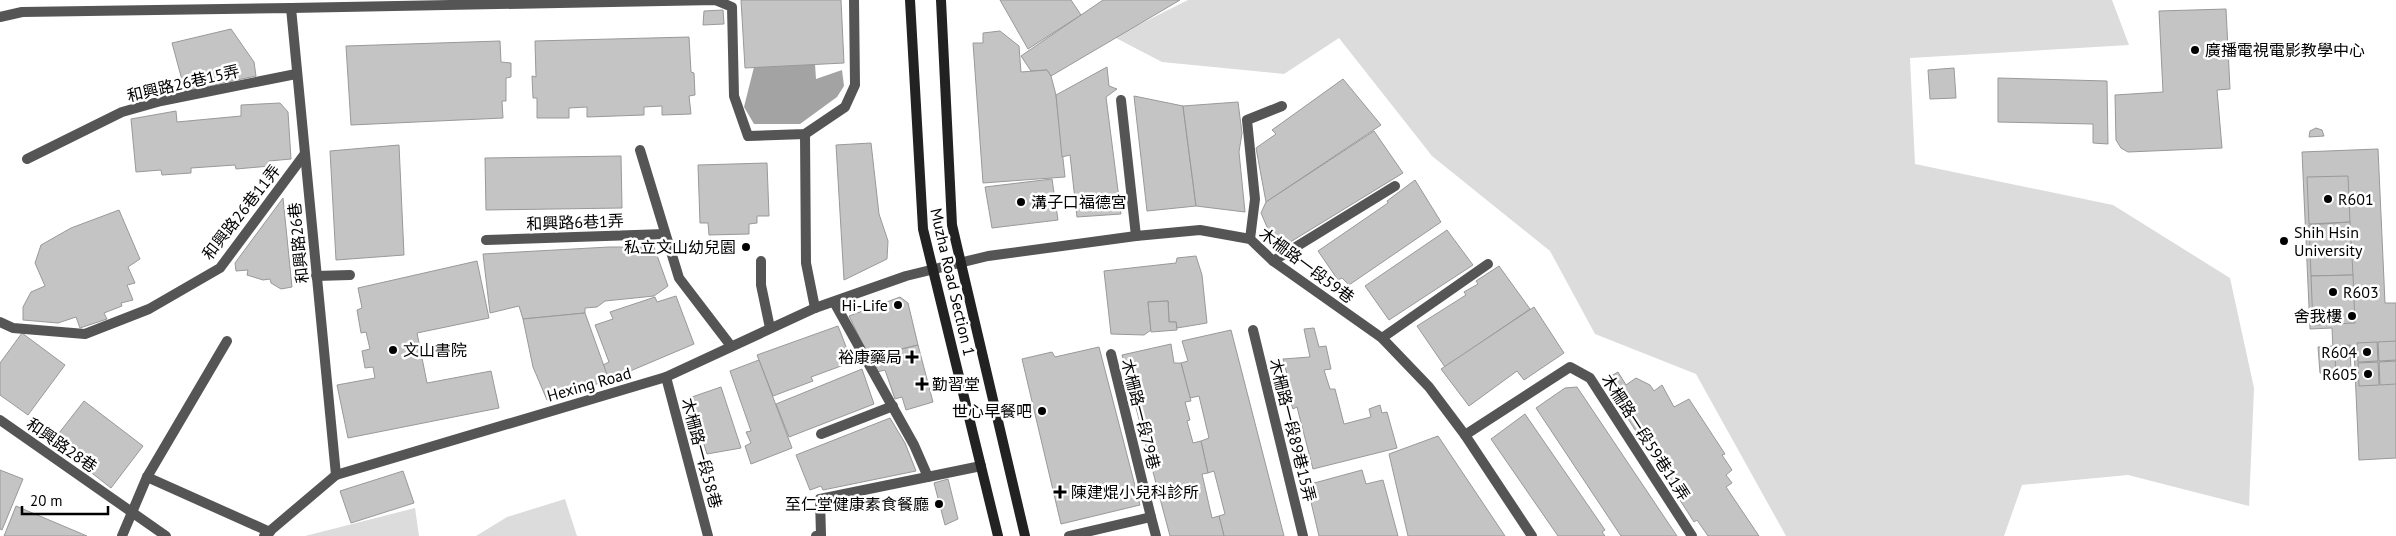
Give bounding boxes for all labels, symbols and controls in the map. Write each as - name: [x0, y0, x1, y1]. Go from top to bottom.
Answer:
- place label: 廣播電視電影教學中心: [2205, 40, 2365, 60]
- marker: 廣播電視電影教學中心: [2189, 44, 2201, 56]
- street label: 和興路26巷15弄: [125, 60, 241, 106]
- street label: 和興路26巷11弄: [198, 161, 284, 263]
- place label: R601: [2338, 189, 2374, 209]
- place label: 溝子口福德宮: [1031, 192, 1127, 212]
- marker: R601: [2322, 193, 2334, 205]
- marker: 溝子口福德宮: [1015, 196, 1027, 208]
- street label: 和興路26巷: [284, 201, 312, 285]
- street label: Muzha Road Section 1: [926, 206, 980, 358]
- street label: 和興路6巷1弄: [526, 210, 624, 234]
- place label: Shih Hsin University: [2294, 222, 2363, 260]
- street label: 木柵路一段59巷: [1256, 223, 1358, 307]
- marker: Shih Hsin University: [2278, 235, 2290, 247]
- place label: 私立文山幼兒園: [624, 237, 736, 257]
- marker: 私立文山幼兒園: [740, 241, 752, 253]
- place label: R603: [2343, 282, 2379, 302]
- marker: R603: [2327, 286, 2339, 298]
- place label: Hi-Life: [842, 295, 888, 315]
- marker: Hi-Life: [892, 299, 904, 311]
- place label: 舍我樓: [2294, 306, 2342, 326]
- marker: 舍我樓: [2346, 310, 2358, 322]
- place label: 文山書院: [403, 340, 467, 360]
- place label: R604: [2321, 342, 2357, 362]
- marker: 文山書院: [387, 344, 399, 356]
- marker: R604: [2361, 346, 2373, 358]
- place label: 裕康藥局: [838, 347, 902, 367]
- marker: 裕康藥局: [906, 351, 918, 363]
- street label: 木柵路一段89巷15弄: [1266, 356, 1320, 504]
- street label: 木柵路一段79巷: [1118, 357, 1164, 471]
- street label: Hexing Road: [545, 362, 633, 406]
- place label: R605: [2322, 364, 2358, 384]
- marker: R605: [2362, 368, 2374, 380]
- street label: 木柵路一段59巷11弄: [1598, 370, 1694, 504]
- place label: 勤習堂: [932, 374, 980, 394]
- marker: 勤習堂: [916, 378, 928, 390]
- street label: 木柵路一段58巷: [678, 396, 726, 510]
- place label: 世心早餐吧: [952, 401, 1032, 421]
- marker: 世心早餐吧: [1036, 405, 1048, 417]
- street label: 和興路28巷: [23, 413, 101, 477]
- place label: 陳建焜小兒科診所: [1071, 482, 1199, 502]
- scale bar: [22, 484, 109, 516]
- marker: 陳建焜小兒科診所: [1053, 485, 1067, 499]
- text: 20 m: [30, 491, 63, 510]
- place label: 至仁堂健康素食餐廳: [785, 494, 929, 514]
- marker: 至仁堂健康素食餐廳: [933, 498, 945, 510]

